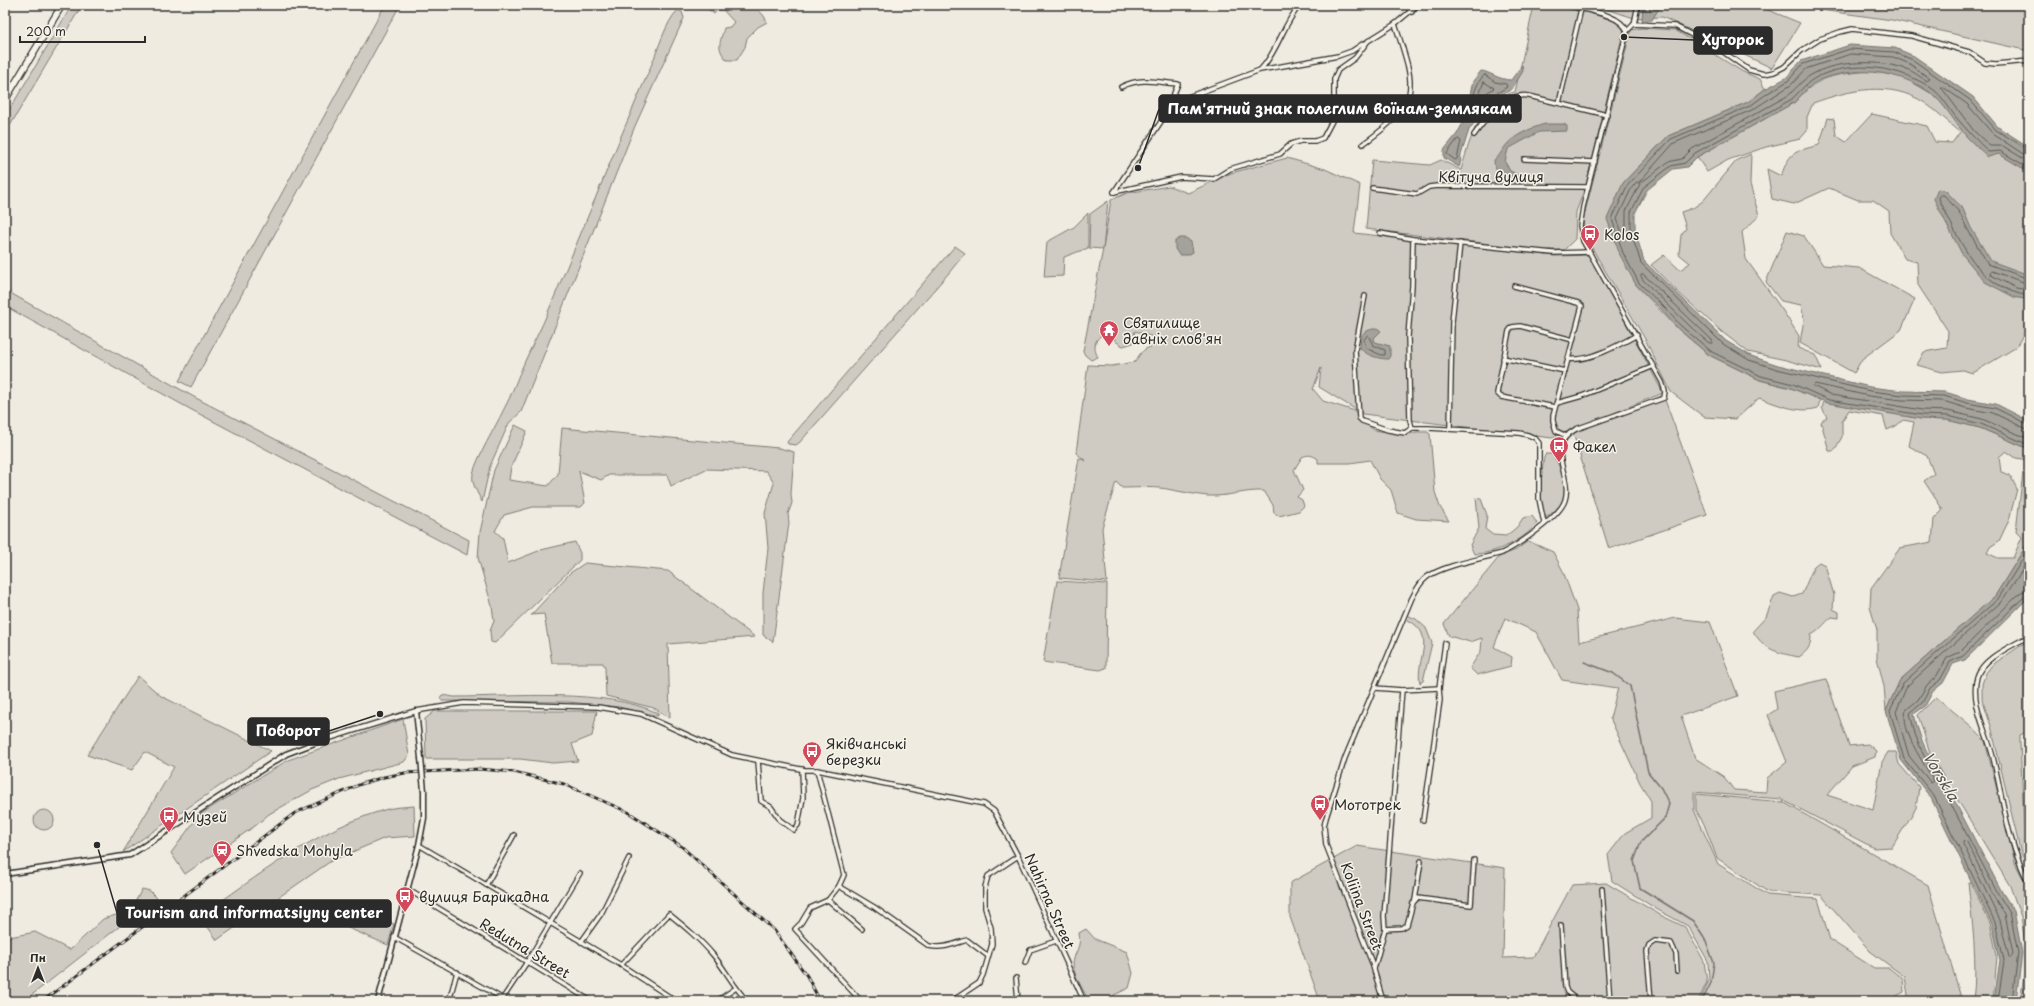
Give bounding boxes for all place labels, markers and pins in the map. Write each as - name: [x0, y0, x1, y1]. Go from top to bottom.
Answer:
- callout: Хуторок: [1694, 27, 1772, 54]
- callout: Пам'ятний знак полеглим воїнам-землякам: [1159, 95, 1521, 122]
- bus stop icon: Kolos: [1579, 223, 1601, 251]
- place label: Kolos: [1604, 224, 1639, 245]
- place label: Святилище давніх слов'ян: [1123, 312, 1222, 349]
- temple icon: Святилище давніх слов'ян: [1098, 319, 1120, 347]
- bus stop icon: Факел: [1548, 435, 1570, 463]
- place label: Факел: [1573, 436, 1616, 457]
- callout: Поворот: [248, 718, 329, 745]
- place label: Яківчанські березки: [826, 733, 907, 770]
- bus stop icon: Яківчанські березки: [801, 740, 823, 768]
- bus stop icon: Мототрек: [1309, 793, 1331, 821]
- place label: Мототрек: [1334, 794, 1402, 815]
- bus stop icon: Музей: [158, 805, 180, 833]
- place label: Музей: [183, 806, 227, 827]
- station icon: Shvedska Mohyla: [211, 839, 233, 867]
- place label: Shvedska Mohyla: [236, 840, 353, 861]
- bus stop icon: вулиця Барикадна: [394, 885, 416, 913]
- place label: вулиця Барикадна: [419, 886, 549, 907]
- callout: Tourism and informatsiyny center: [117, 900, 391, 927]

